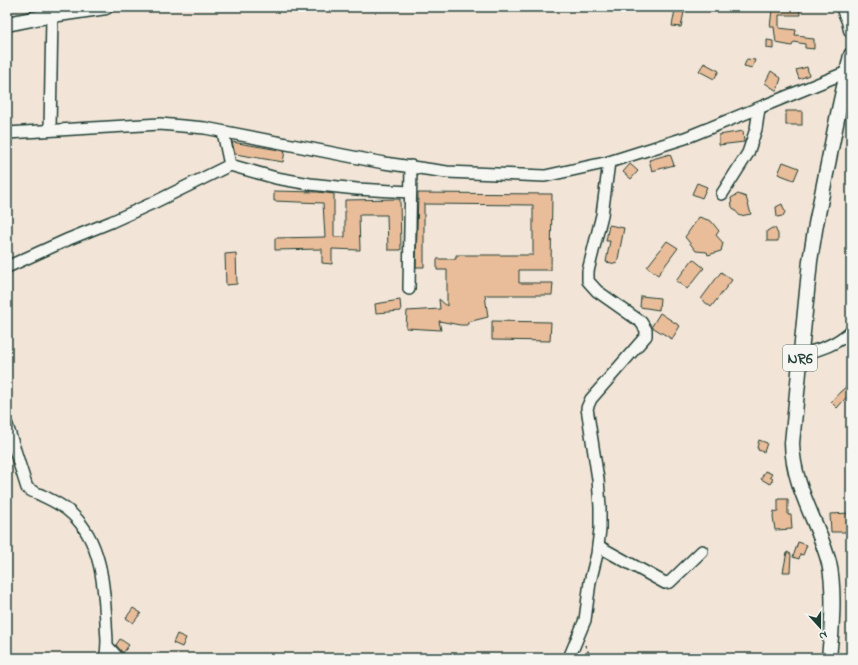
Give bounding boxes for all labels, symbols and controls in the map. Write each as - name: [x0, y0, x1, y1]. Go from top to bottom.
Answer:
- road number: NR6: [783, 345, 817, 371]
- north arrow: [800, 607, 840, 647]
- text: N: [817, 627, 830, 644]

